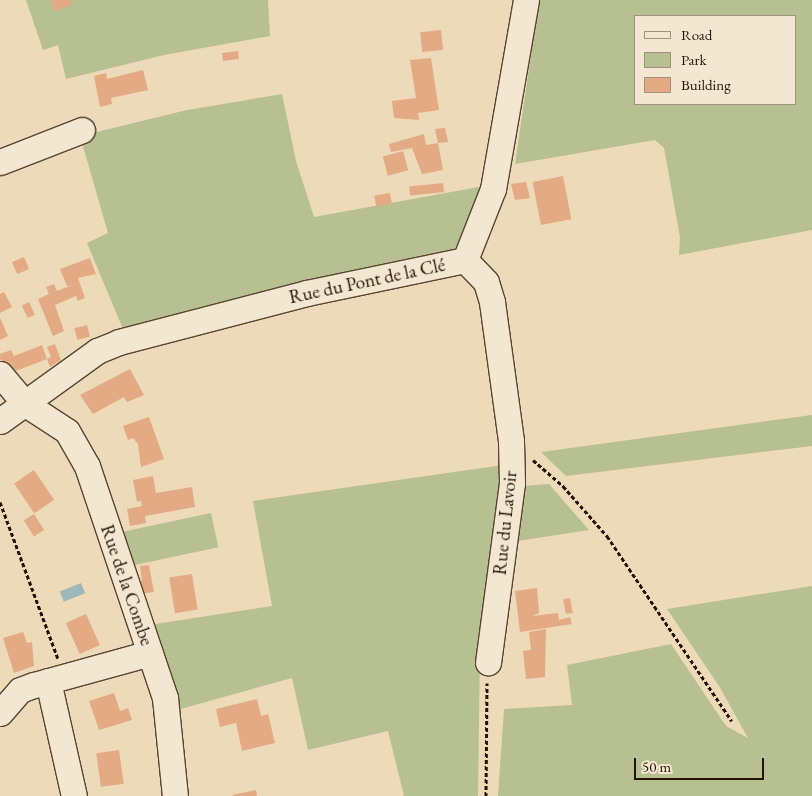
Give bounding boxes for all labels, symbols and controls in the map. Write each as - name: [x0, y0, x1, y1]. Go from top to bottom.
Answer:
- legend: [634, 15, 797, 105]
- text: Road: [681, 25, 712, 44]
- text: Park: [681, 50, 707, 69]
- text: Building: [681, 75, 731, 94]
- street label: Rue du Pont de la Clé: [287, 253, 447, 309]
- street label: Rue du Lavoir: [488, 470, 522, 576]
- street label: Rue de la Combe: [96, 522, 158, 648]
- scale bar: [637, 748, 767, 780]
- text: 50 m: [642, 757, 671, 776]

